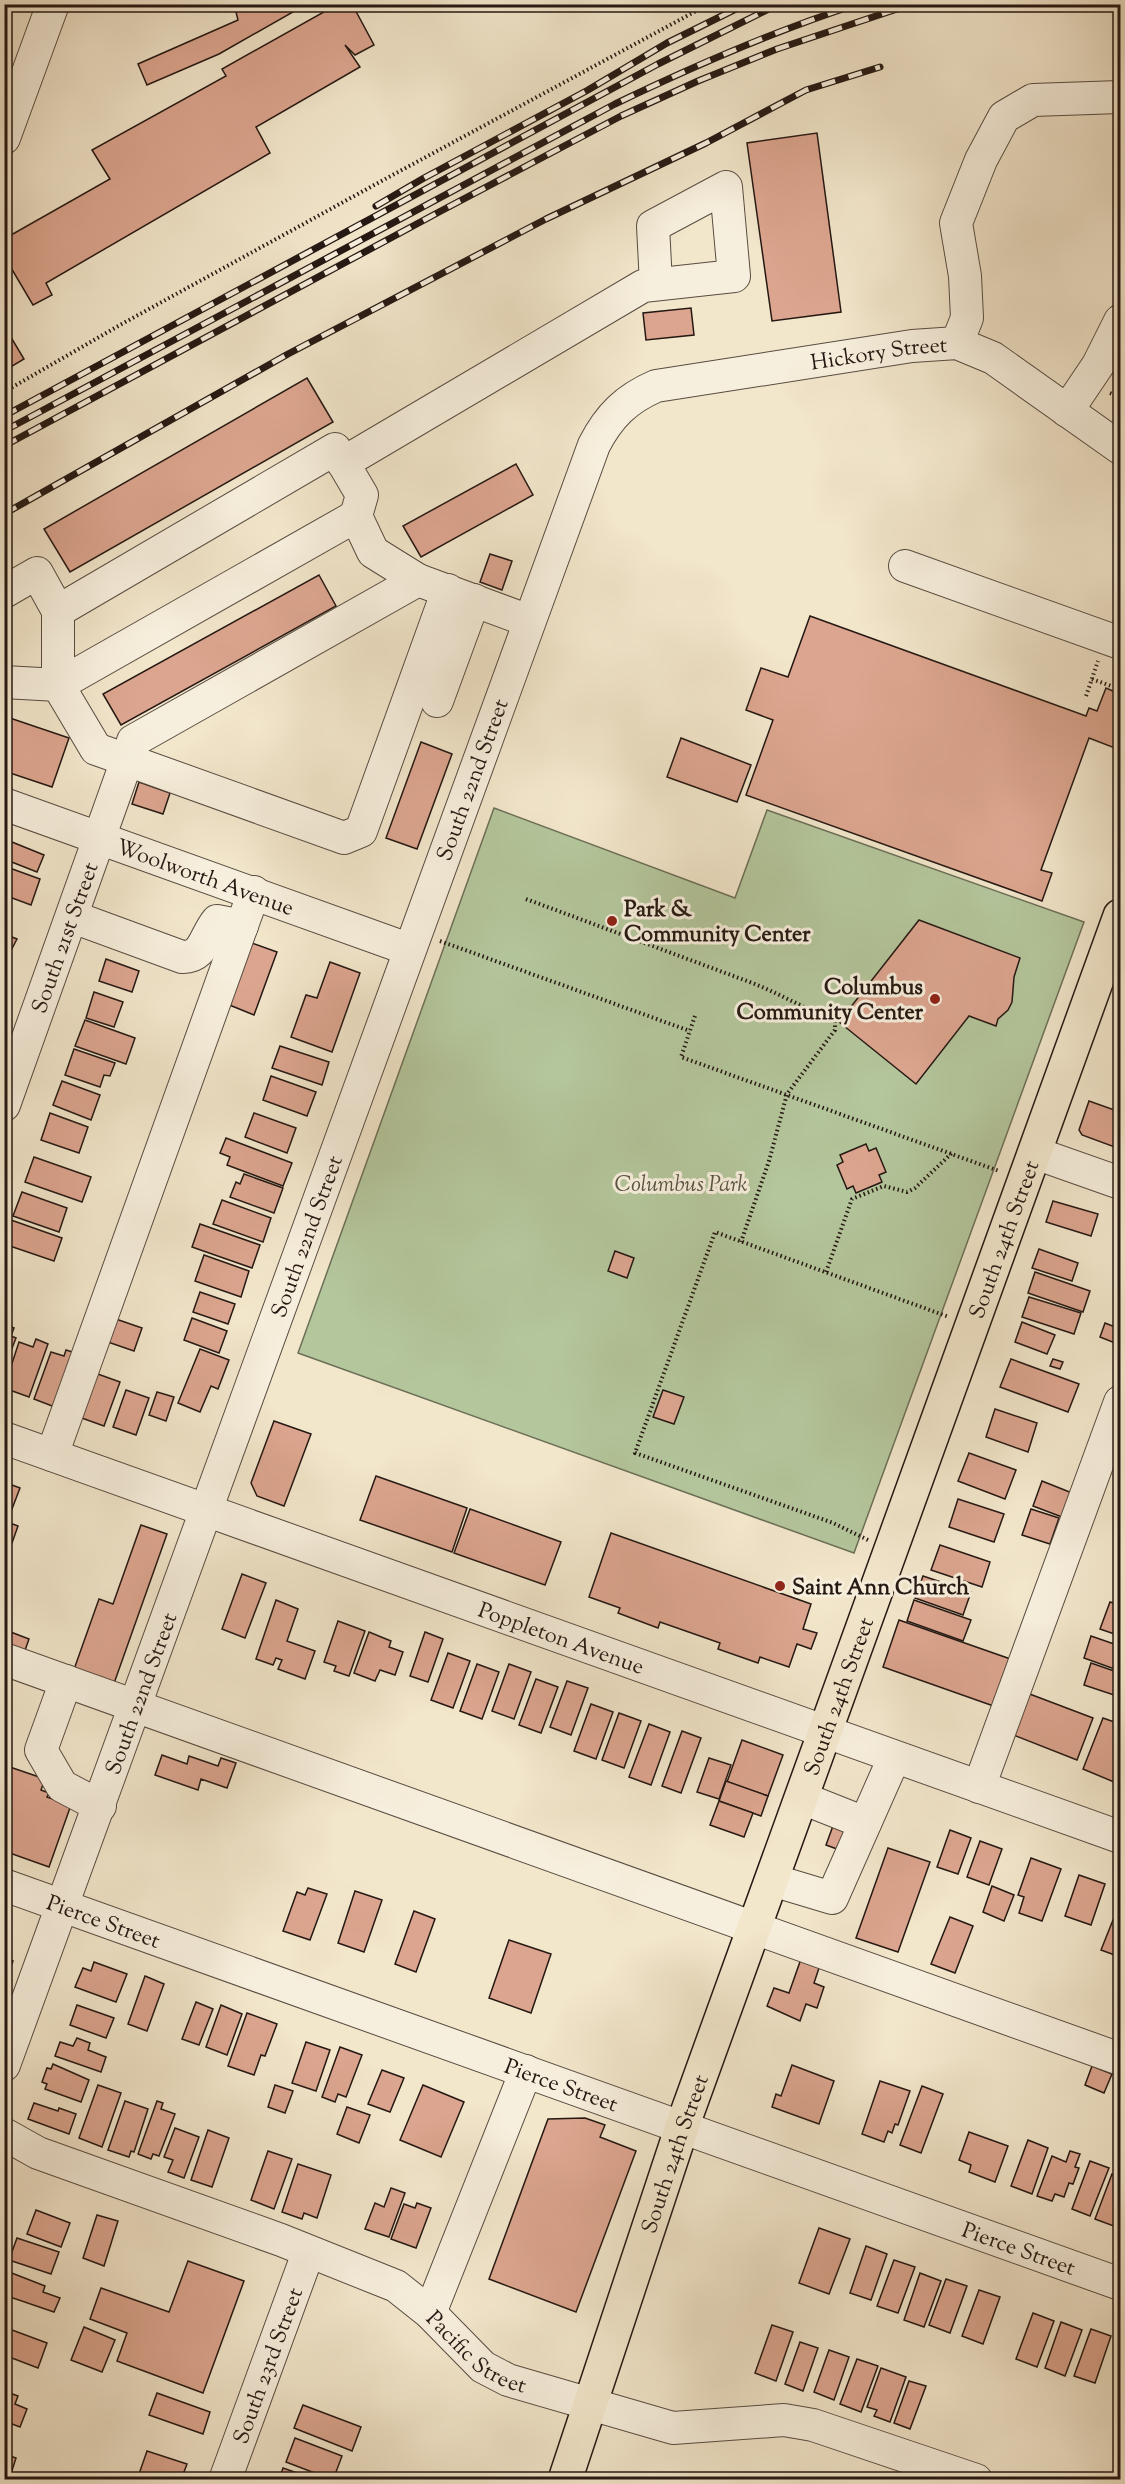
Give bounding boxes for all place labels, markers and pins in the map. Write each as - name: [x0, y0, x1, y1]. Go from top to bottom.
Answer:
- place label: Park & Community Center: [624, 895, 811, 952]
- marker: Park & Community Center: [605, 914, 619, 928]
- place label: Columbus Community Center: [737, 973, 924, 1030]
- marker: Columbus Community Center: [928, 992, 942, 1006]
- place label: Saint Ann Church: [792, 1573, 969, 1605]
- marker: Saint Ann Church: [773, 1579, 787, 1593]

